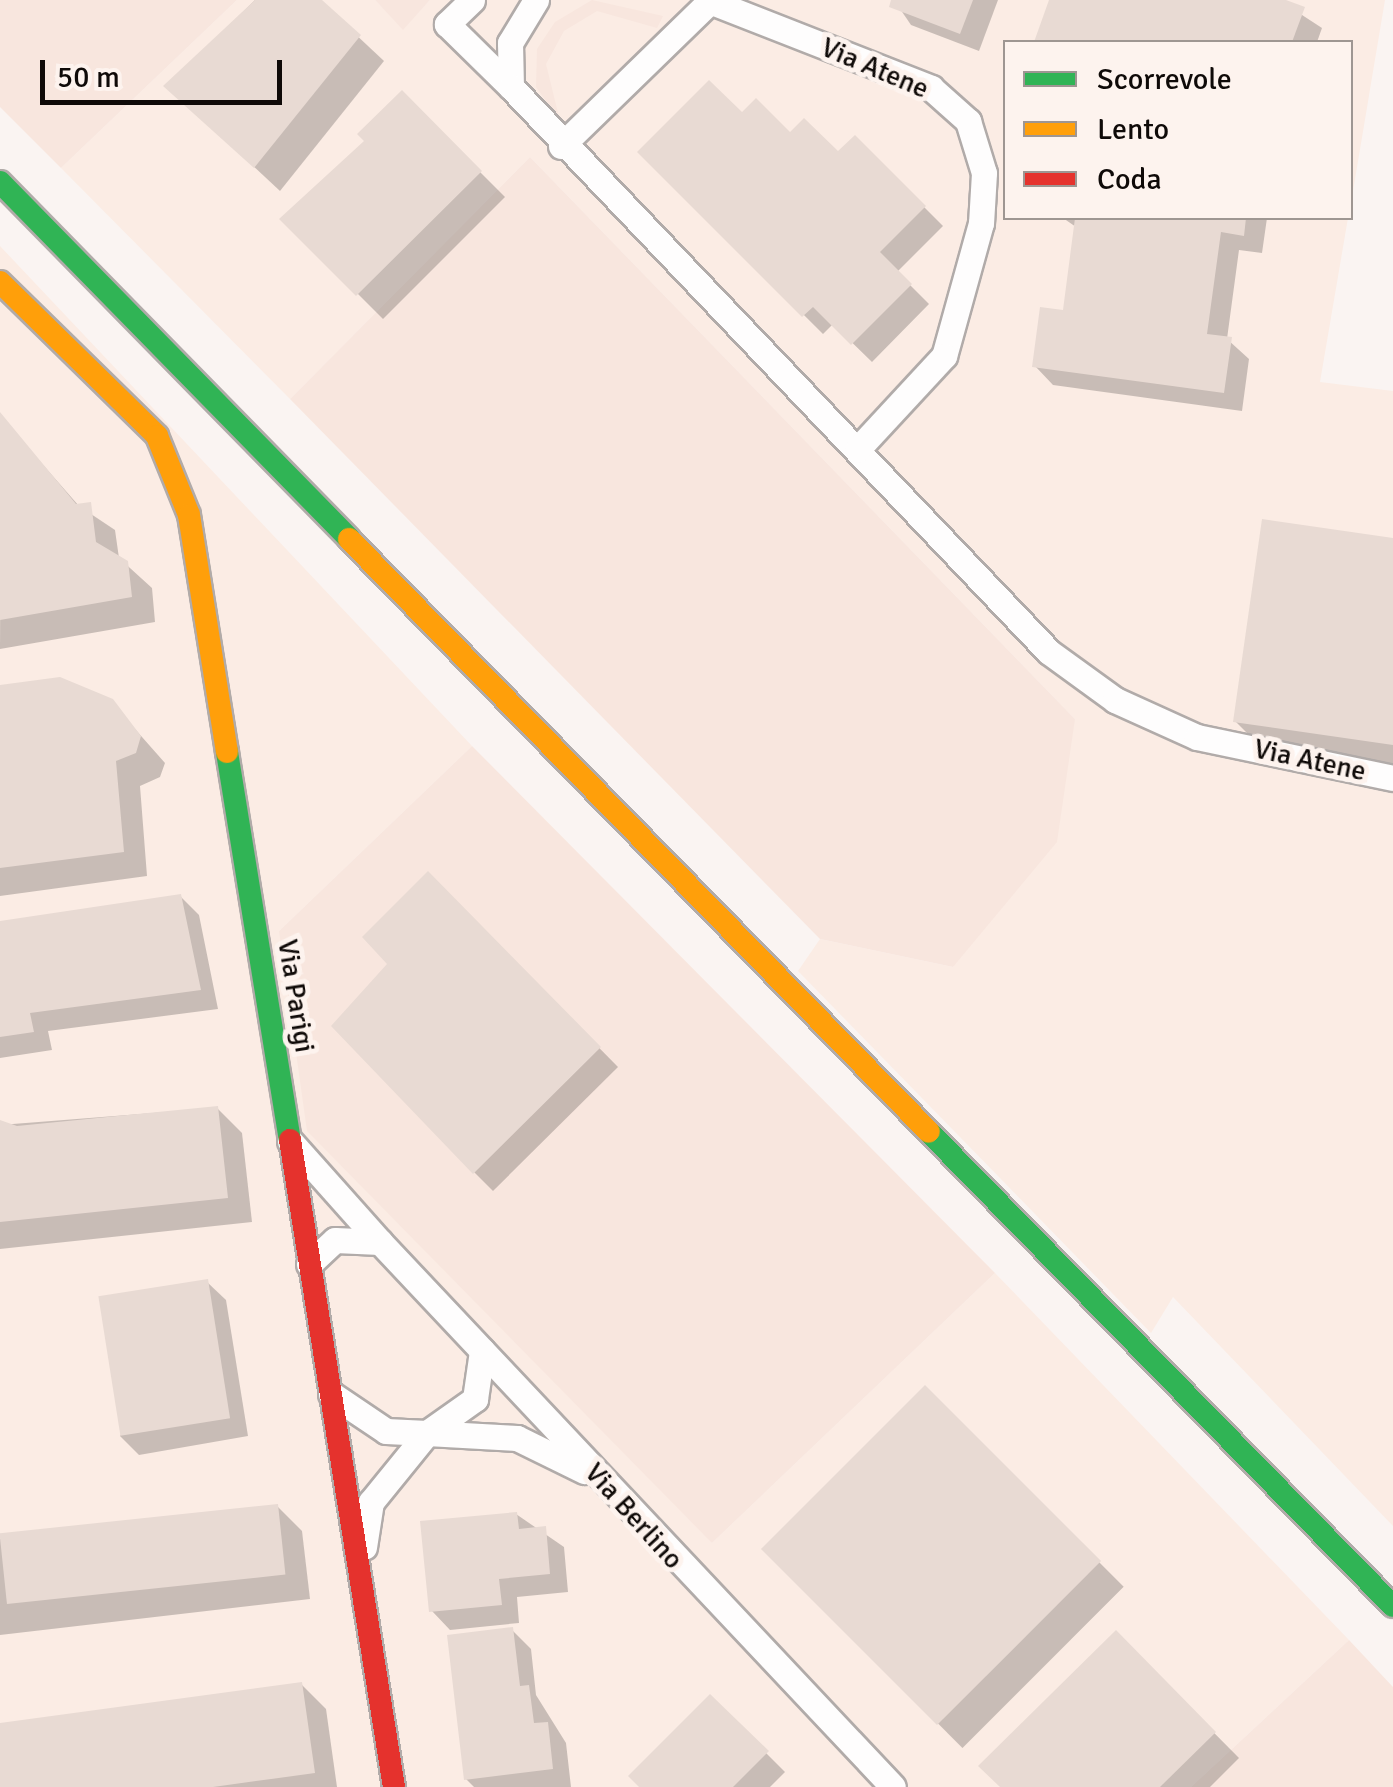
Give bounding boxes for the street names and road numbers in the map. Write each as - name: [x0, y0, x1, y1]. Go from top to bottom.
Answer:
- street label: Via Atene: [816, 30, 934, 106]
- street label: Via Atene: [1251, 732, 1369, 788]
- street label: Via Parigi: [270, 937, 322, 1055]
- street label: Via Berlino: [578, 1456, 690, 1576]

